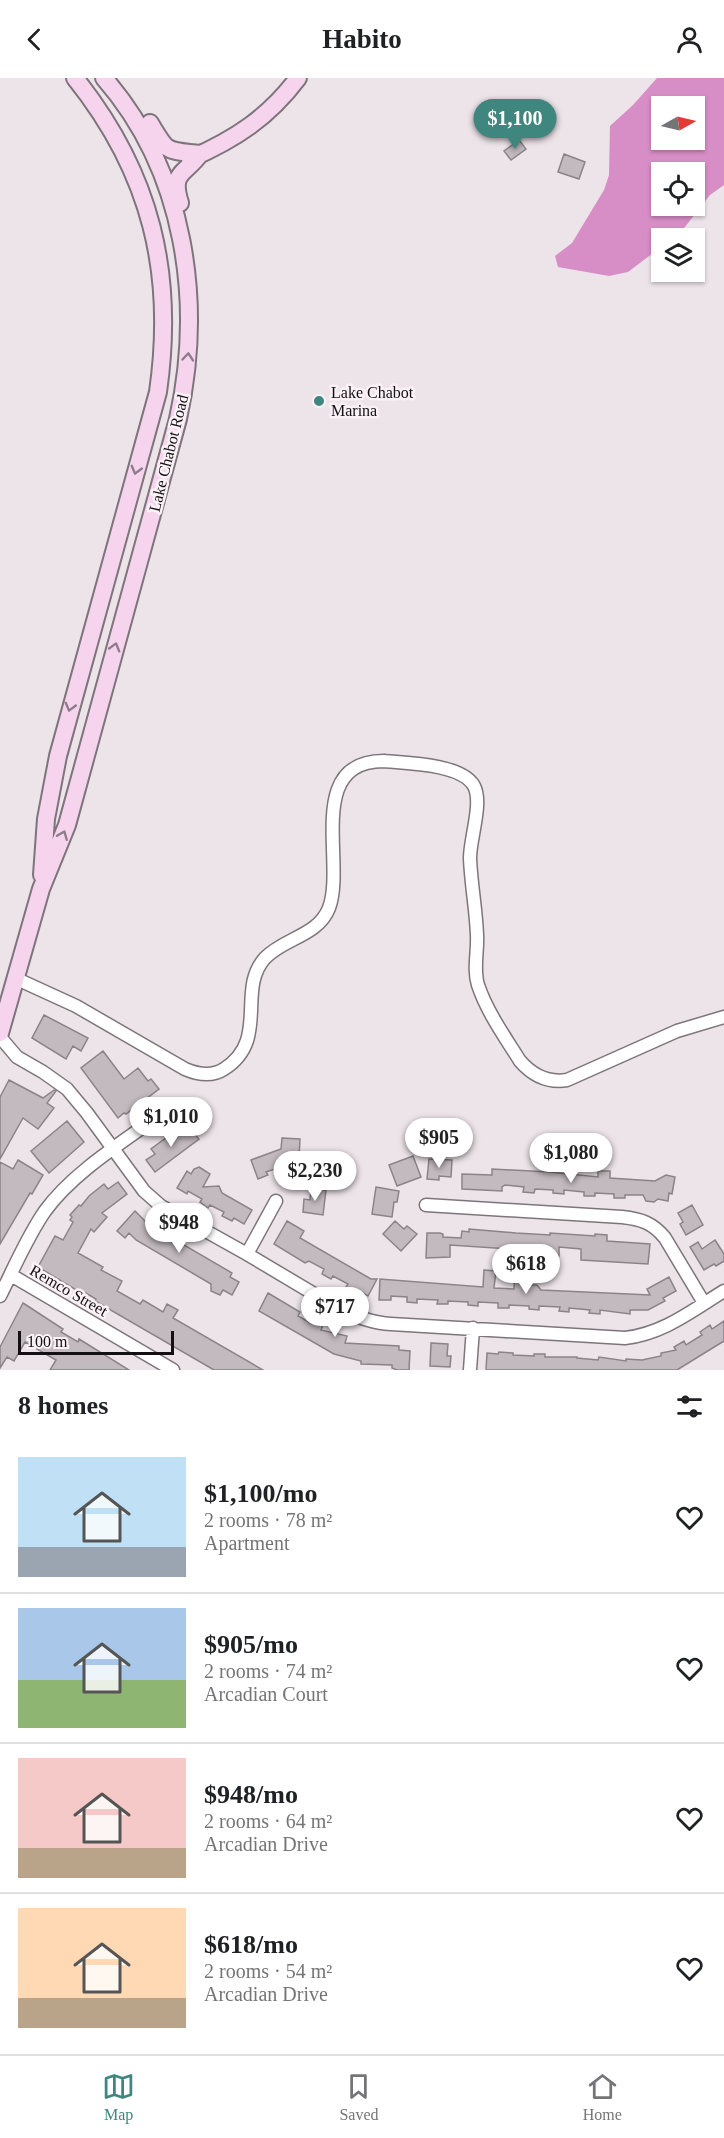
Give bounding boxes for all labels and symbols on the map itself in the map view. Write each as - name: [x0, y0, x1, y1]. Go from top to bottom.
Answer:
- north arrow: [651, 96, 705, 150]
- pin: $1,100: [466, 99, 564, 150]
- one-way arrow: [182, 352, 195, 361]
- place label: Lake Chabot Marina: [331, 384, 414, 419]
- street label: Lake Chabot Road: [146, 393, 191, 513]
- marker: Lake Chabot Marina: [312, 394, 326, 408]
- one-way arrow: [131, 464, 143, 475]
- one-way arrow: [108, 642, 120, 653]
- one-way arrow: [65, 701, 77, 712]
- one-way arrow: [56, 830, 68, 841]
- pin: $1,010: [122, 1097, 220, 1148]
- pin: $905: [403, 1118, 475, 1169]
- pin: $1,080: [522, 1133, 620, 1184]
- pin: $2,230: [266, 1151, 364, 1202]
- pin: $948: [143, 1203, 215, 1254]
- pin: $618: [490, 1244, 562, 1295]
- street label: Remco Street: [27, 1261, 111, 1320]
- pin: $717: [299, 1287, 371, 1338]
- scale bar: [18, 1328, 174, 1356]

